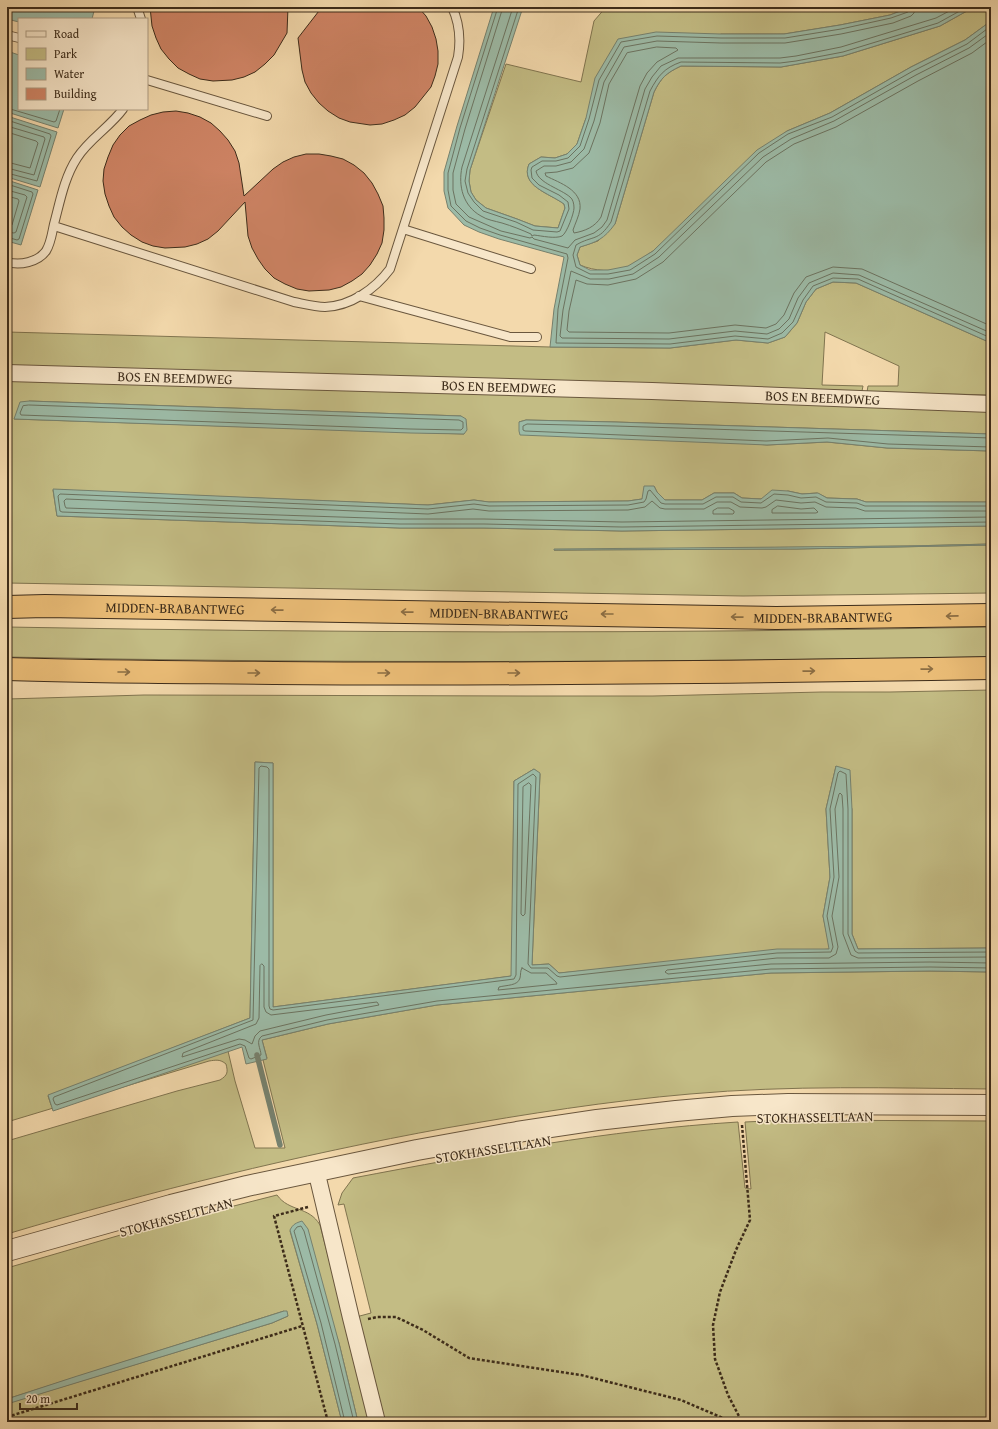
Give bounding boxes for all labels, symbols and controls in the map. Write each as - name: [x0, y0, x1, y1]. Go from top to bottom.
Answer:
- legend: [18, 18, 148, 110]
- text: Road: [54, 25, 80, 42]
- text: Park: [54, 45, 78, 62]
- text: Water: [54, 65, 84, 82]
- text: Building: [54, 85, 97, 102]
- street label: BOS EN BEEMDWEG: [117, 366, 233, 389]
- street label: BOS EN BEEMDWEG: [441, 375, 557, 398]
- street label: BOS EN BEEMDWEG: [765, 385, 880, 410]
- street label: MIDDEN-BRABANTWEG: [105, 597, 245, 619]
- street label: MIDDEN-BRABANTWEG: [429, 602, 569, 625]
- one-way arrow: [271, 606, 284, 614]
- street label: MIDDEN-BRABANTWEG: [753, 606, 893, 628]
- one-way arrow: [401, 608, 414, 616]
- one-way arrow: [601, 610, 614, 618]
- one-way arrow: [946, 612, 959, 620]
- one-way arrow: [731, 613, 744, 621]
- one-way arrow: [920, 665, 933, 673]
- one-way arrow: [802, 667, 815, 675]
- one-way arrow: [117, 668, 130, 676]
- one-way arrow: [247, 669, 260, 677]
- one-way arrow: [377, 669, 390, 677]
- one-way arrow: [507, 669, 520, 677]
- street label: STOKHASSELTLAAN: [756, 1106, 874, 1128]
- street label: STOKHASSELTLAAN: [434, 1130, 552, 1168]
- street label: STOKHASSELTLAAN: [117, 1192, 235, 1242]
- scale bar: [20, 1385, 77, 1411]
- text: 20 m: [26, 1390, 50, 1407]

